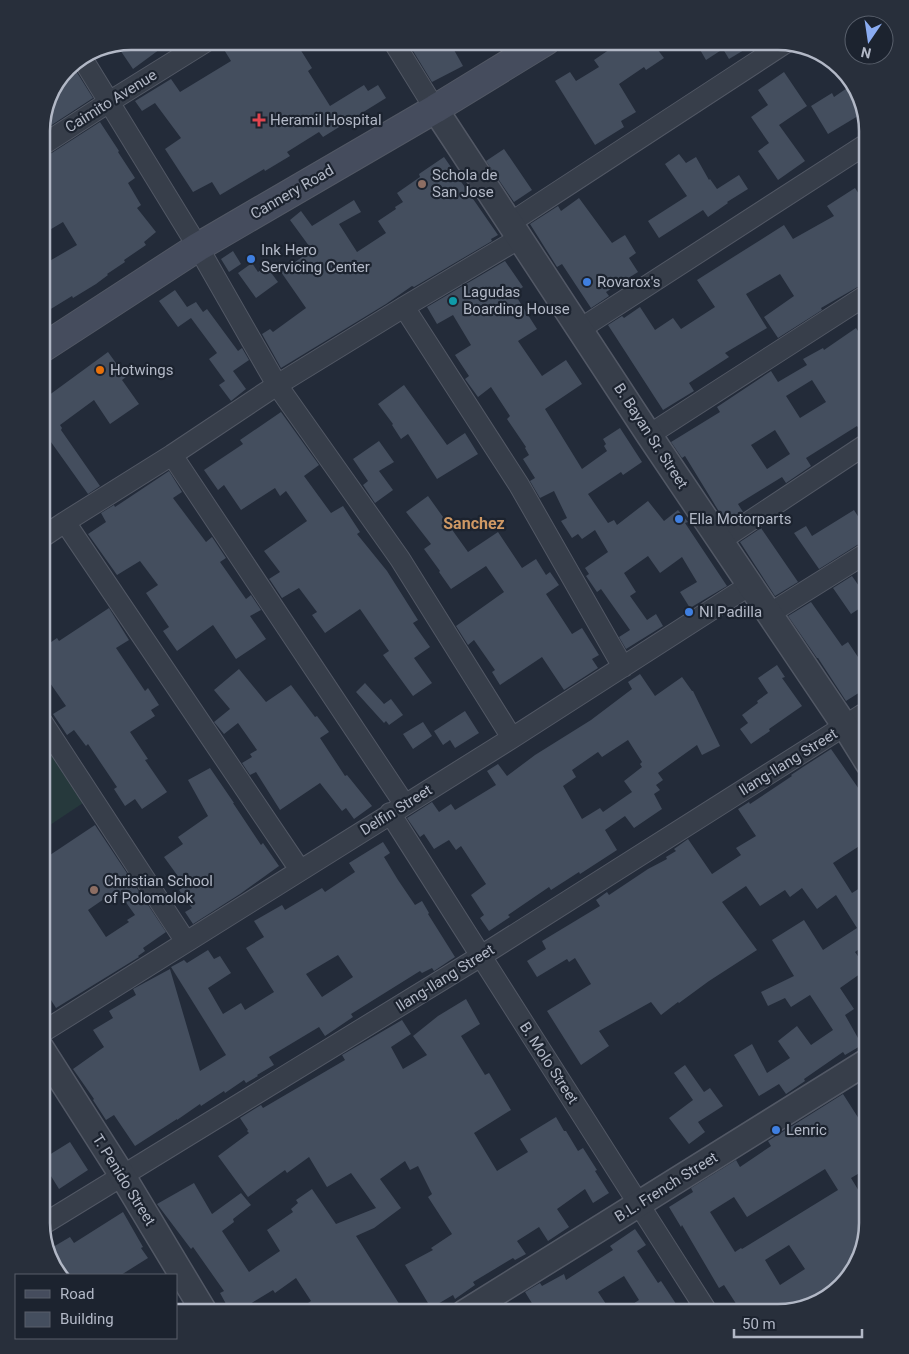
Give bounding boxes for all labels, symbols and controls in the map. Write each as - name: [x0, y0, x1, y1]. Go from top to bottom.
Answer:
- north arrow: [844, 15, 894, 65]
- text: N: [859, 44, 873, 62]
- street label: Caimito Avenue: [62, 66, 160, 136]
- place label: Heramil Hospital: [270, 111, 382, 129]
- marker: Heramil Hospital: [252, 113, 266, 127]
- street label: Cannery Road: [247, 161, 337, 223]
- place label: Schola de San Jose: [432, 166, 498, 201]
- marker: Schola de San Jose: [416, 178, 428, 190]
- place label: Ink Hero Servicing Center: [261, 241, 370, 276]
- marker: Ink Hero Servicing Center: [245, 253, 257, 265]
- place label: Rovarox's: [597, 273, 661, 291]
- marker: Rovarox's: [581, 276, 593, 288]
- place label: Lagudas Boarding House: [463, 283, 570, 318]
- marker: Lagudas Boarding House: [447, 295, 459, 307]
- place label: Hotwings: [110, 361, 174, 379]
- marker: Hotwings: [94, 364, 106, 376]
- street label: B. Bayan Sr. Street: [610, 380, 692, 492]
- place label: Ella Motorparts: [689, 510, 791, 528]
- marker: Ella Motorparts: [673, 513, 685, 525]
- district label: Sanchez: [443, 514, 505, 533]
- place label: Nl Padilla: [699, 603, 762, 621]
- marker: Nl Padilla: [683, 606, 695, 618]
- street label: Ilang-Ilang Street: [735, 724, 841, 799]
- street label: Delfin Street: [357, 781, 435, 839]
- place label: Christian School of Polomolok: [104, 872, 213, 907]
- marker: Christian School of Polomolok: [88, 884, 100, 896]
- street label: Ilang-Ilang Street: [392, 940, 498, 1015]
- street label: B. Molo Street: [516, 1019, 582, 1107]
- place label: Lenric: [786, 1121, 827, 1139]
- marker: Lenric: [770, 1124, 782, 1136]
- street label: T. Penido Street: [89, 1131, 159, 1229]
- street label: B.L. French Street: [611, 1148, 721, 1226]
- legend: [15, 1274, 178, 1339]
- text: Road: [60, 1285, 94, 1303]
- scale bar: [734, 1306, 862, 1338]
- text: Building: [60, 1310, 114, 1328]
- text: 50 m: [742, 1315, 776, 1333]

